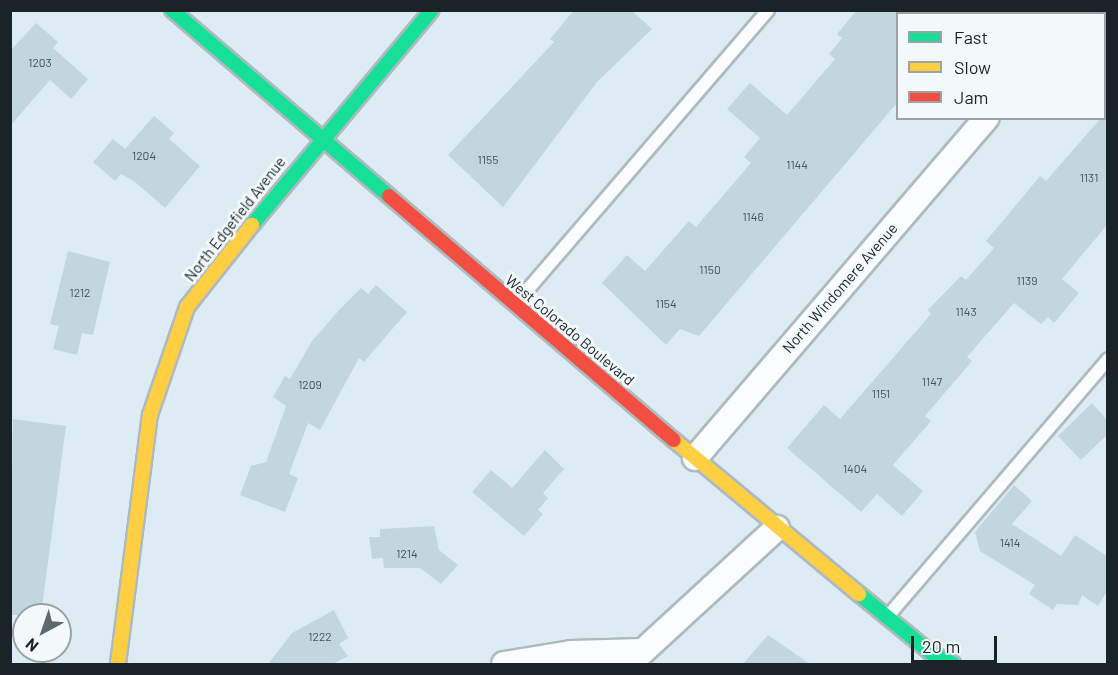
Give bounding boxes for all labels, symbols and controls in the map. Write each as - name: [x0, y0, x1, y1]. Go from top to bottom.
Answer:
- legend: [896, 12, 1106, 120]
- text: Fast: [954, 26, 988, 48]
- house number: 1203: [28, 56, 52, 70]
- text: Slow: [954, 56, 991, 78]
- text: Jam: [954, 86, 988, 108]
- house number: 1204: [132, 149, 156, 163]
- street label: North Edgefield Avenue: [181, 153, 289, 285]
- house number: 1155: [478, 153, 498, 167]
- house number: 1144: [786, 158, 808, 172]
- house number: 1131: [1080, 171, 1098, 185]
- house number: 1146: [742, 210, 764, 224]
- street label: North Windomere Avenue: [779, 219, 901, 357]
- house number: 1150: [699, 263, 721, 277]
- street label: West Colorado Boulevard: [502, 271, 638, 389]
- house number: 1139: [1017, 274, 1037, 288]
- house number: 1212: [69, 286, 91, 300]
- house number: 1154: [655, 297, 677, 311]
- house number: 1143: [955, 305, 977, 319]
- house number: 1147: [922, 375, 942, 389]
- house number: 1209: [298, 378, 322, 392]
- house number: 1151: [872, 387, 890, 401]
- house number: 1404: [843, 462, 867, 476]
- house number: 1414: [1000, 536, 1020, 550]
- house number: 1214: [396, 547, 418, 561]
- north arrow: [12, 603, 72, 663]
- scale bar: [914, 624, 1000, 662]
- house number: 1222: [308, 630, 332, 644]
- text: N: [21, 635, 42, 656]
- text: 20 m: [922, 635, 960, 657]

